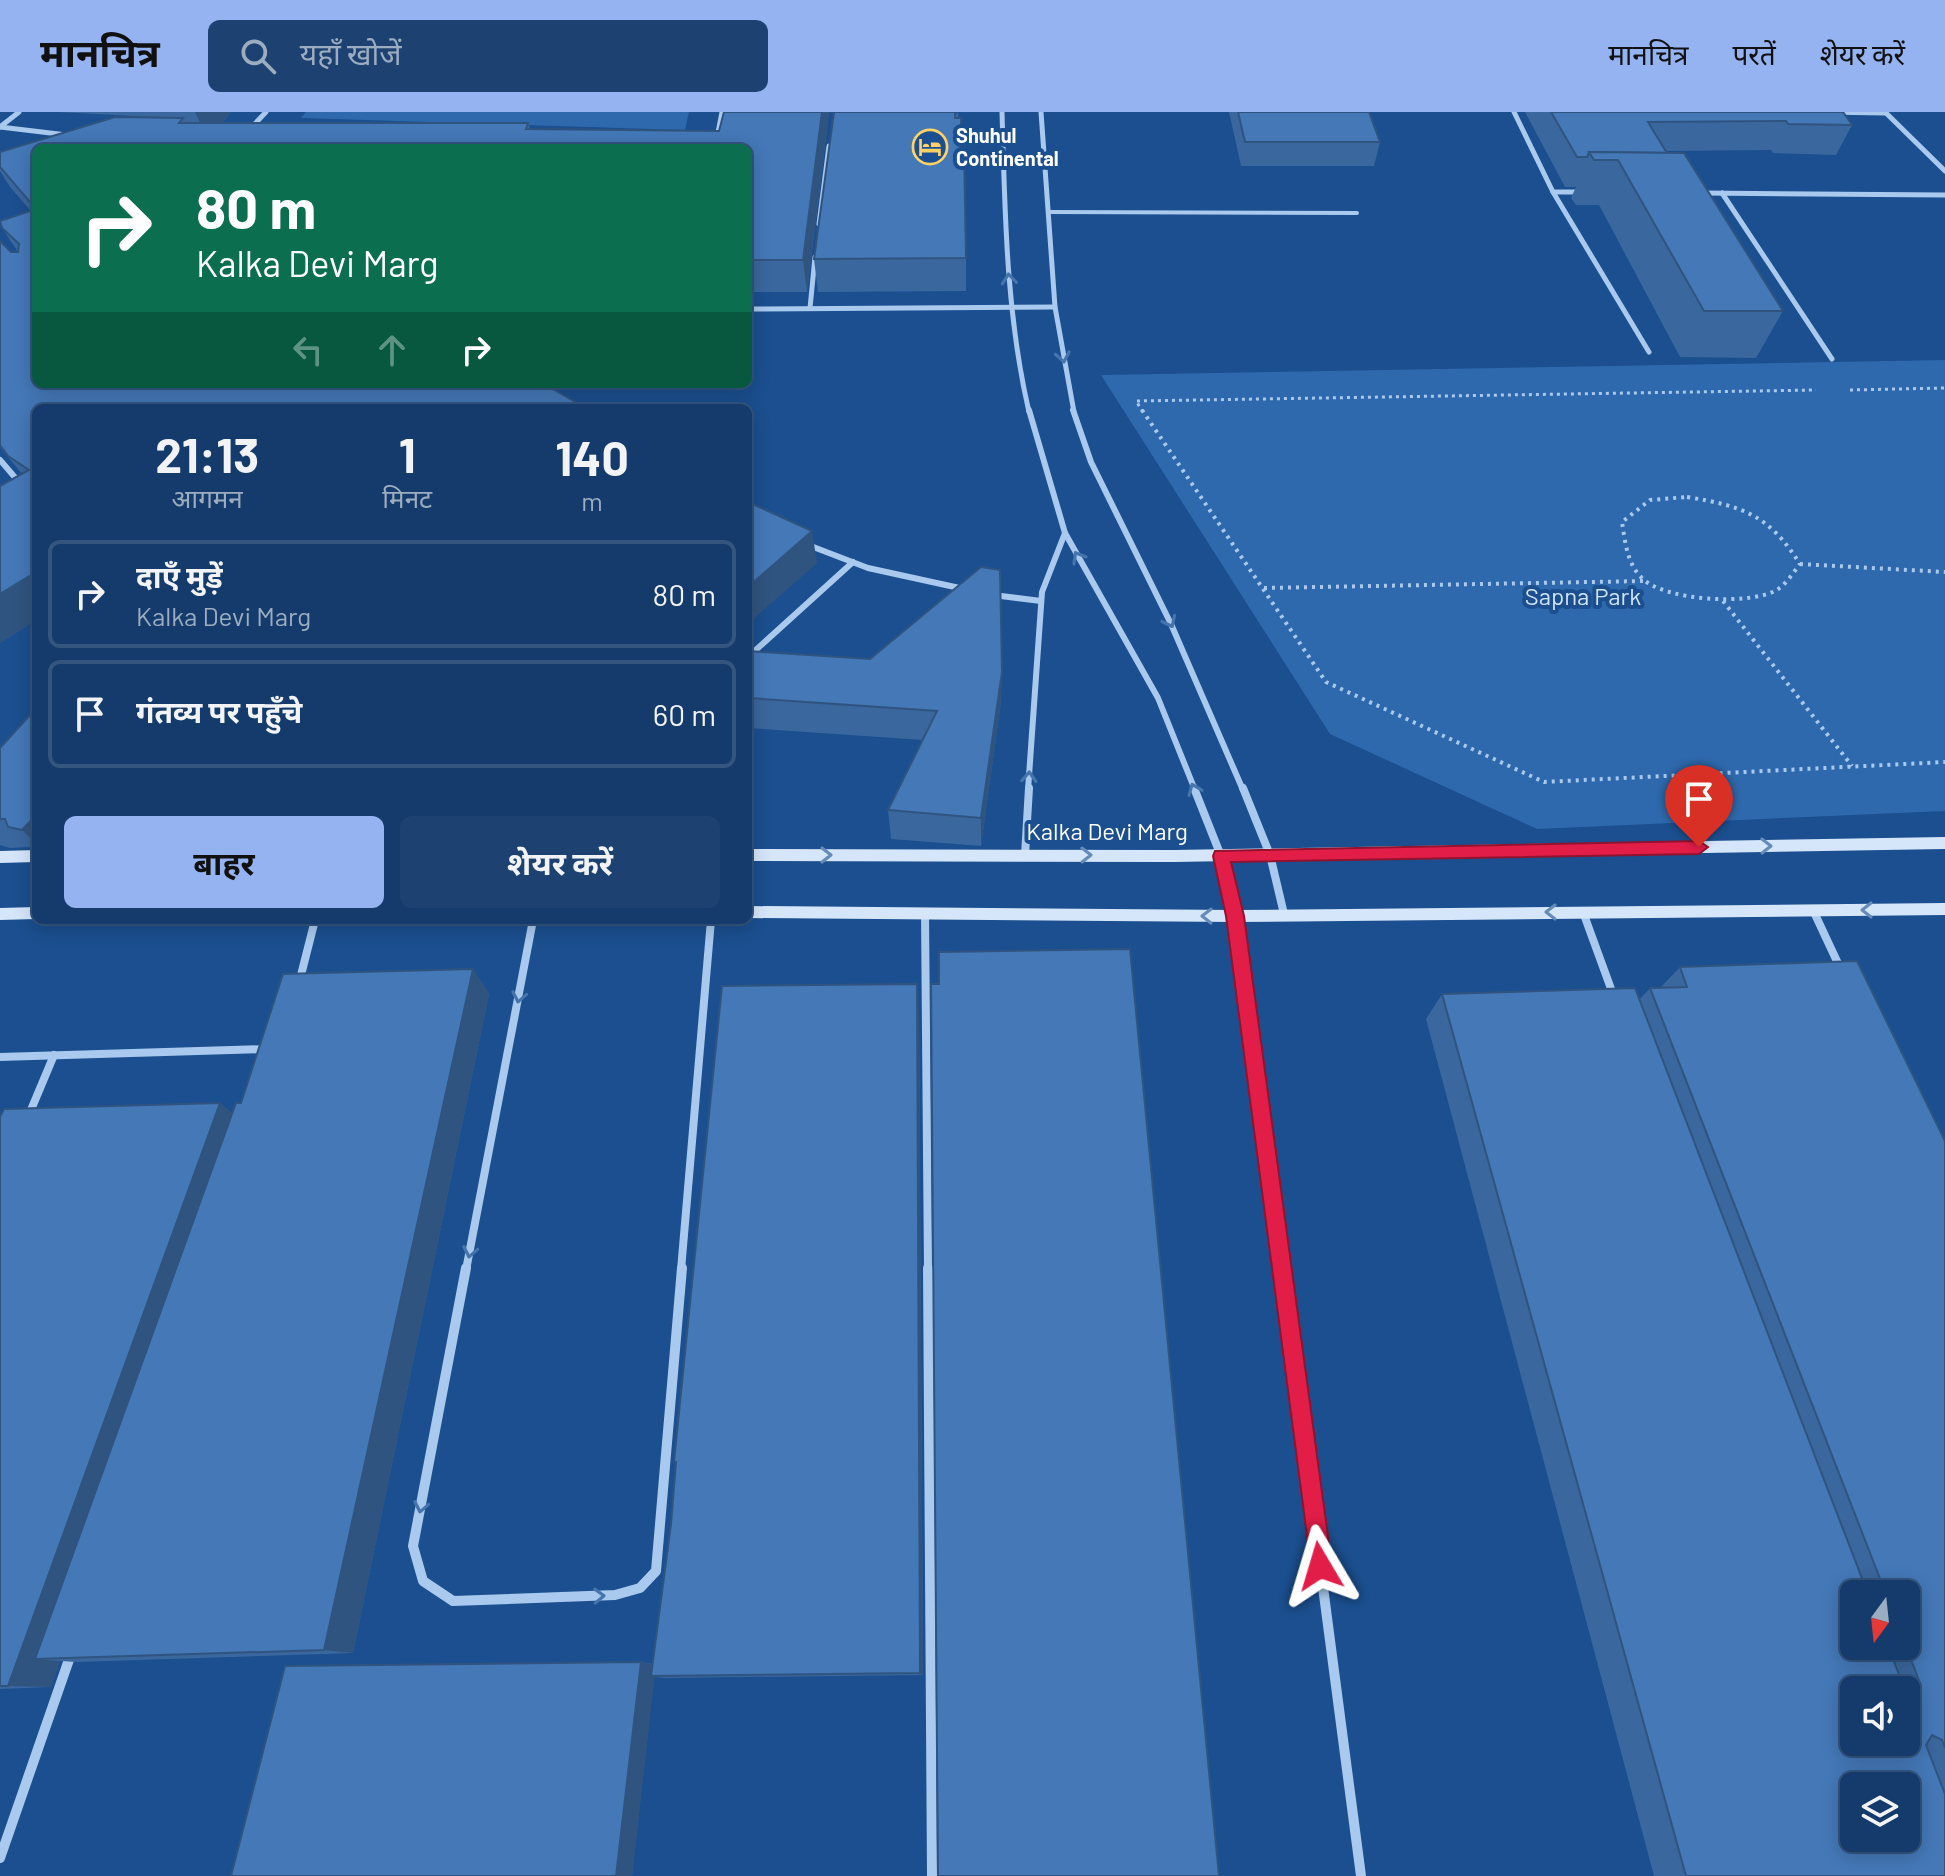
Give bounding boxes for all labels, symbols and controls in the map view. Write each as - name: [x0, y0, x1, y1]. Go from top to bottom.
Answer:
- search box: [208, 20, 768, 92]
- text: मानचित्र: [40, 29, 160, 75]
- icon: search: [236, 34, 280, 78]
- text: यहाँ खोजें: [300, 35, 401, 71]
- text: मानचित्र: [1608, 37, 1688, 71]
- text: परतें: [1732, 37, 1776, 71]
- text: शेयर करें: [1820, 37, 1905, 71]
- place label: Shuhul Continental: [956, 123, 1059, 170]
- hotel icon: Shuhul Continental: [911, 128, 949, 166]
- text: 80 m: [196, 173, 316, 240]
- icon: right: [64, 176, 168, 280]
- text: Kalka Devi Marg: [196, 241, 439, 284]
- one-way arrow: [1000, 272, 1017, 285]
- icon: left: [286, 328, 330, 372]
- icon: ahead: [370, 328, 414, 372]
- icon: right: [454, 328, 498, 372]
- one-way arrow: [1054, 350, 1071, 364]
- text: 21:13: [155, 425, 259, 483]
- text: 1: [399, 425, 416, 483]
- text: 140: [555, 428, 629, 486]
- text: आगमन: [172, 482, 243, 513]
- text: मिनट: [382, 482, 432, 513]
- text: m: [581, 485, 603, 516]
- one-way arrow: [1072, 551, 1088, 565]
- text: दाएँ मुड़ें: [136, 558, 223, 594]
- icon: right: [68, 572, 112, 616]
- text: 80 m: [653, 576, 716, 612]
- park label: Sapna Park: [1525, 581, 1641, 610]
- text: Kalka Devi Marg: [136, 600, 311, 631]
- one-way arrow: [1160, 614, 1176, 629]
- icon: arrive: [68, 692, 112, 736]
- text: गंतव्य पर पहुँचे: [136, 693, 302, 729]
- text: 60 m: [653, 696, 716, 732]
- pin: [1665, 765, 1733, 847]
- one-way arrow: [1020, 770, 1037, 783]
- icon: arrive: [1677, 777, 1721, 821]
- one-way arrow: [1187, 783, 1204, 797]
- button: बाहर: [64, 816, 384, 908]
- button: शेयर करें: [400, 816, 720, 908]
- street label: Kalka Devi Marg: [1026, 816, 1188, 845]
- one-way arrow: [1760, 837, 1773, 855]
- one-way arrow: [820, 846, 833, 864]
- one-way arrow: [1080, 846, 1093, 864]
- one-way arrow: [1860, 901, 1873, 919]
- one-way arrow: [1544, 903, 1557, 921]
- one-way arrow: [1200, 907, 1213, 924]
- one-way arrow: [512, 990, 529, 1003]
- one-way arrow: [462, 1245, 479, 1258]
- one-way arrow: [413, 1501, 430, 1514]
- position arrow: [1278, 1524, 1362, 1608]
- north arrow: [1840, 1580, 1920, 1660]
- map controls: [1840, 1580, 1920, 1852]
- one-way arrow: [593, 1587, 606, 1604]
- button: sound: [1840, 1676, 1920, 1756]
- button: layers: [1840, 1772, 1920, 1852]

